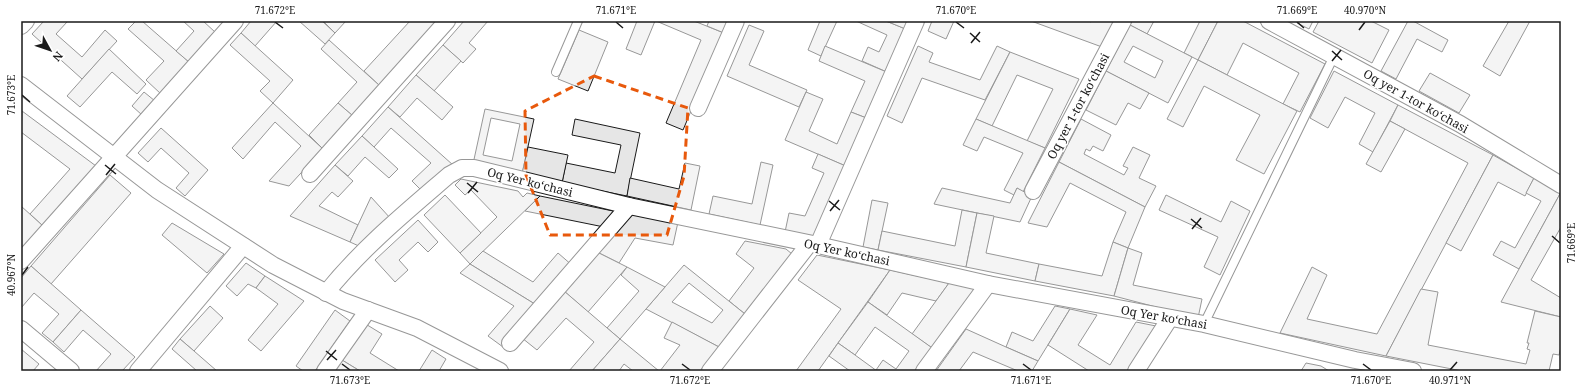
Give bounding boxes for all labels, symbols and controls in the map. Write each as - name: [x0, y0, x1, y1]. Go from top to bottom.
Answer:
- text: 71.672°E: [255, 3, 295, 17]
- text: 71.671°E: [596, 3, 636, 17]
- text: 71.670°E: [936, 3, 976, 17]
- text: 71.669°E: [1277, 3, 1317, 17]
- text: 40.970°N: [1344, 3, 1386, 17]
- north arrow: [30, 30, 70, 70]
- text: N: [49, 49, 67, 65]
- street label: Oq yer 1-tor koʻchasi: [1043, 50, 1113, 162]
- street label: Oq yer 1-tor koʻchasi: [1360, 65, 1472, 137]
- text: 71.673°E: [4, 75, 18, 115]
- street label: Oq Yer koʻchasi: [486, 163, 575, 201]
- text: 71.669°E: [1564, 223, 1578, 263]
- street label: Oq Yer koʻchasi: [802, 235, 892, 269]
- text: 40.967°N: [4, 254, 18, 296]
- street label: Oq Yer koʻchasi: [1119, 301, 1209, 333]
- text: 71.673°E: [330, 373, 370, 387]
- text: 71.672°E: [670, 373, 710, 387]
- text: 71.671°E: [1011, 373, 1051, 387]
- text: 71.670°E: [1351, 373, 1391, 387]
- text: 40.971°N: [1429, 373, 1471, 387]

